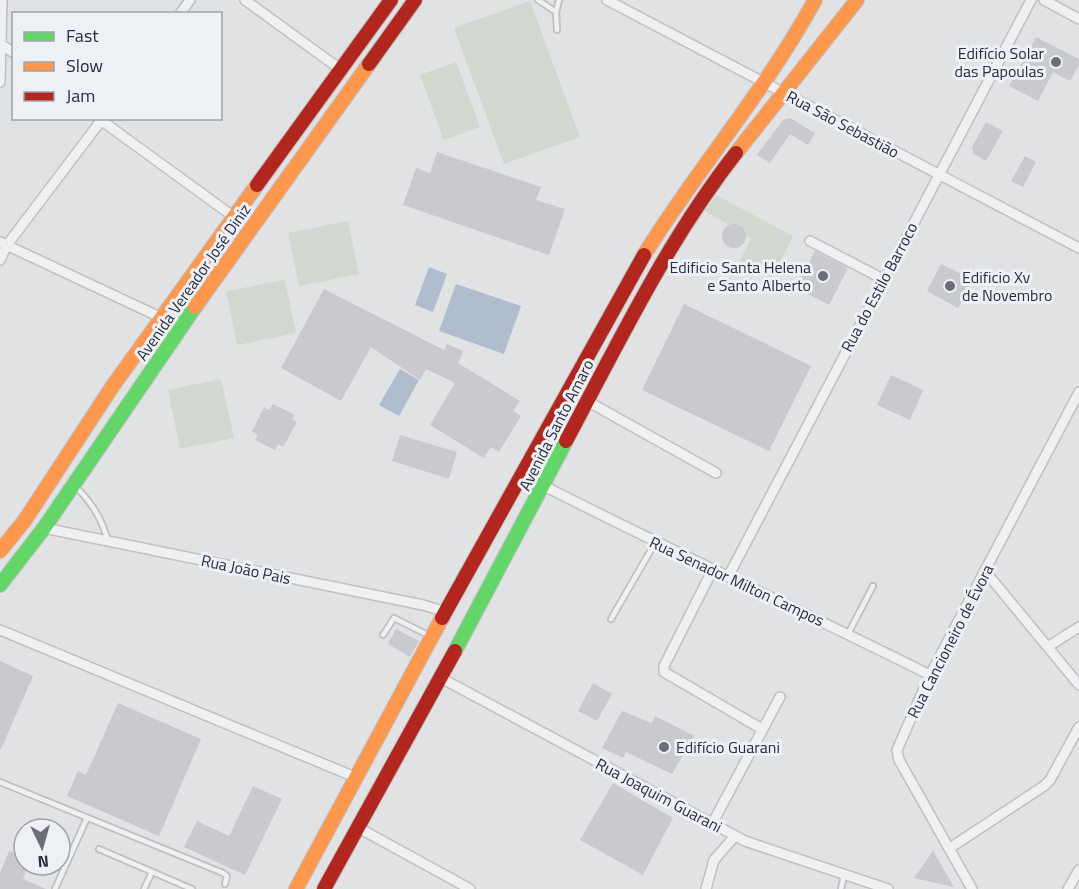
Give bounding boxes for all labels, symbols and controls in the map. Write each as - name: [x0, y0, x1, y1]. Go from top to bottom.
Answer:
- legend: [12, 12, 222, 120]
- text: Fast: [66, 22, 99, 49]
- place label: Edifício Solar das Papoulas: [955, 41, 1044, 83]
- text: Slow: [66, 52, 103, 79]
- marker: Edifício Solar das Papoulas: [1049, 55, 1063, 69]
- text: Jam: [66, 82, 95, 109]
- street label: Rua São Sebastião: [782, 84, 904, 164]
- street label: Avenida Vereador José Diniz: [130, 199, 256, 365]
- street label: Rua do Estilo Barroco: [835, 218, 923, 356]
- place label: Edificio Santa Helena e Santo Alberto: [670, 255, 811, 297]
- place label: Edificio Xv de Novembro: [962, 265, 1052, 307]
- marker: Edificio Santa Helena e Santo Alberto: [816, 269, 830, 283]
- marker: Edificio Xv de Novembro: [943, 279, 957, 293]
- street label: Avenida Santo Amaro: [512, 355, 600, 495]
- street label: Rua Senador Milton Campos: [646, 530, 828, 632]
- street label: Rua João Pais: [199, 548, 293, 590]
- street label: Rua Cancioneiro de Évora: [901, 560, 999, 722]
- place label: Edifício Guarani: [676, 735, 780, 759]
- marker: Edifício Guarani: [657, 740, 671, 754]
- street label: Rua Joaquim Guarani: [591, 751, 727, 839]
- north arrow: [12, 817, 72, 877]
- text: N: [37, 850, 50, 874]

